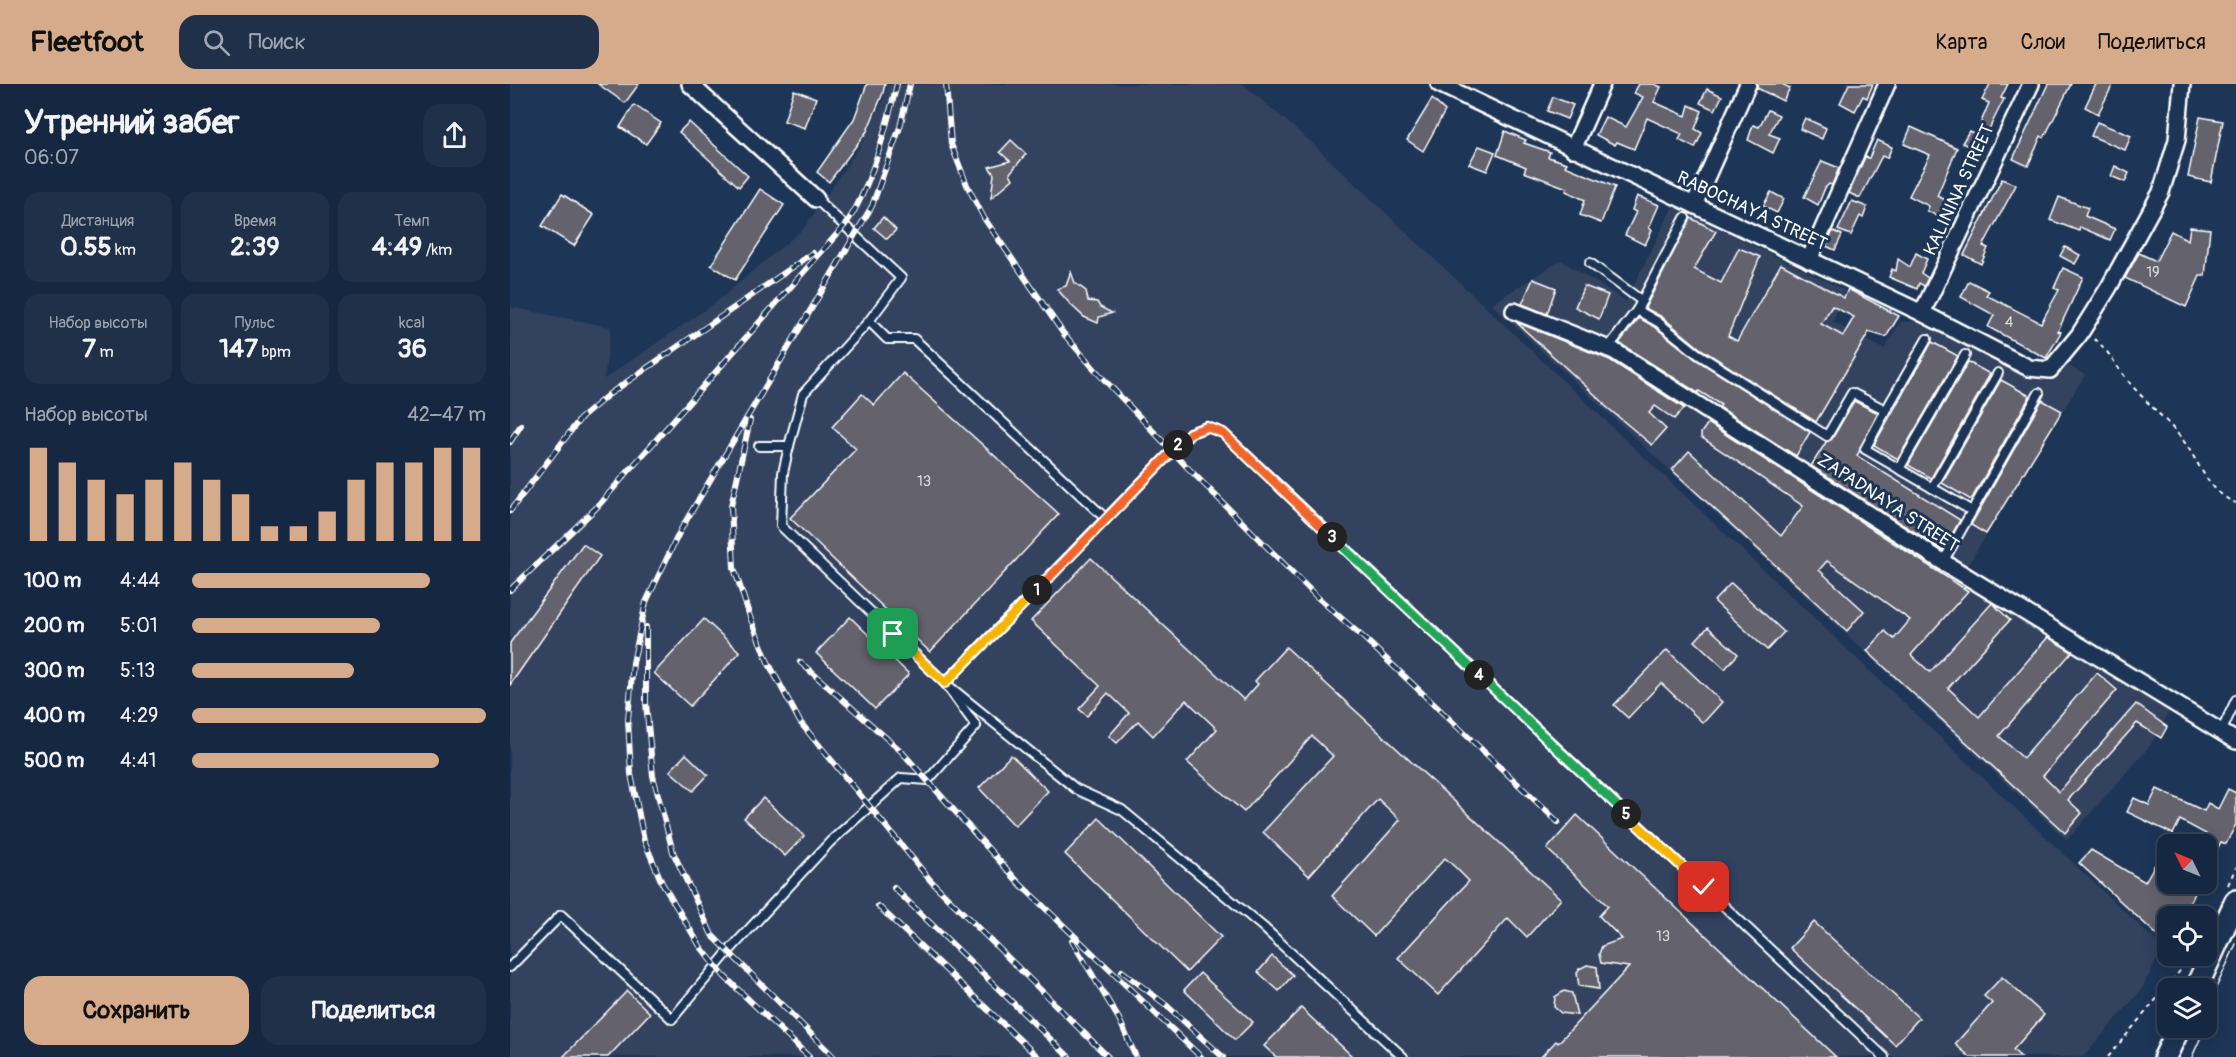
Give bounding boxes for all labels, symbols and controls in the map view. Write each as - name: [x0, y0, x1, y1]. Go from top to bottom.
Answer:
- search box: [179, 15, 599, 69]
- text: Fleetfoot: [30, 25, 143, 60]
- icon: search: [200, 26, 233, 59]
- text: Поиск: [248, 28, 306, 56]
- text: Карта: [1935, 29, 1987, 56]
- text: Слои: [2020, 29, 2065, 56]
- text: Поделиться: [2098, 29, 2206, 56]
- text: Утренний забег: [24, 102, 240, 143]
- button: share: [423, 104, 486, 167]
- street label: KALININA STREET: [1918, 121, 2000, 259]
- text: 06:07: [24, 145, 79, 170]
- street label: RABOCHAYA STREET: [1673, 166, 1831, 256]
- text: Дистанция: [62, 211, 134, 231]
- text: Время: [234, 211, 276, 231]
- text: Темп: [394, 211, 430, 231]
- text: 0.55: [60, 231, 112, 263]
- text: 2:39: [230, 231, 280, 263]
- text: 4:49: [372, 231, 422, 263]
- text: km: [112, 240, 136, 260]
- text: /km: [422, 240, 452, 260]
- house number: 19: [2146, 263, 2160, 282]
- text: Набор высоты: [48, 313, 148, 333]
- text: Пульс: [235, 313, 275, 333]
- text: kcal: [399, 313, 425, 333]
- house number: 4: [2005, 313, 2014, 332]
- text: 7: [82, 333, 96, 365]
- text: 147: [219, 333, 258, 365]
- text: 36: [397, 333, 427, 365]
- text: m: [96, 342, 114, 362]
- text: bpm: [258, 342, 291, 362]
- text: Набор высоты: [24, 402, 148, 427]
- text: 42–47 m: [407, 402, 486, 427]
- pin: 2: [1163, 430, 1193, 460]
- text: 2: [1174, 435, 1182, 455]
- street label: ZAPADNAYA STREET: [1813, 449, 1963, 557]
- house number: 13: [917, 472, 931, 491]
- pin: 3: [1317, 522, 1347, 552]
- text: 3: [1328, 527, 1336, 547]
- text: 100 m: [24, 568, 81, 593]
- text: 4:44: [120, 568, 160, 593]
- pin: 1: [1022, 575, 1052, 605]
- text: 1: [1034, 580, 1040, 600]
- pin: [867, 608, 918, 659]
- text: 200 m: [24, 613, 85, 638]
- text: 5:01: [120, 613, 158, 638]
- icon: arrive: [876, 617, 909, 650]
- text: 300 m: [24, 658, 85, 683]
- text: 5:13: [120, 658, 155, 683]
- pin: 4: [1464, 660, 1494, 690]
- text: 4: [1474, 665, 1484, 685]
- text: 400 m: [24, 703, 85, 728]
- text: 4:29: [120, 703, 158, 728]
- text: 500 m: [24, 748, 84, 773]
- text: 4:41: [120, 748, 156, 773]
- pin: 5: [1611, 799, 1641, 829]
- text: 5: [1622, 804, 1630, 824]
- north arrow: [2157, 834, 2217, 894]
- map controls: [2157, 834, 2217, 1038]
- pin: [1678, 861, 1729, 912]
- icon: check: [1687, 870, 1720, 903]
- button: locate: [2157, 906, 2217, 966]
- house number: 13: [1656, 927, 1670, 946]
- button: Сохранить: [24, 976, 249, 1045]
- button: Поделиться: [261, 976, 486, 1045]
- button: layers: [2157, 978, 2217, 1038]

